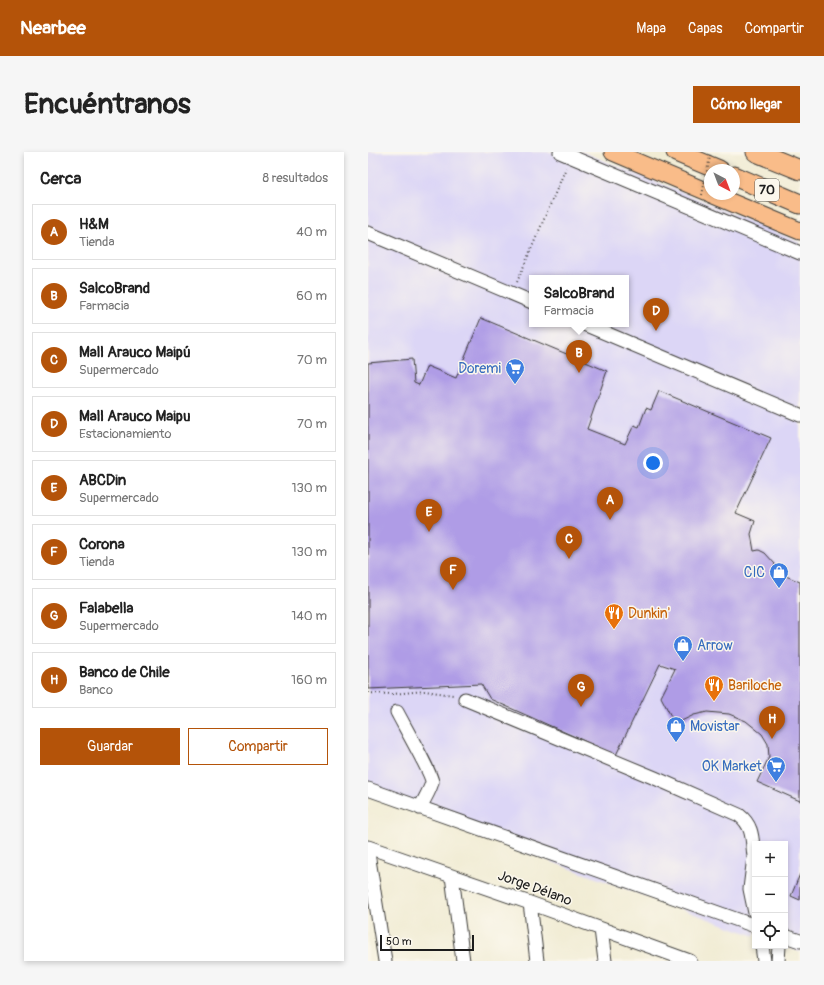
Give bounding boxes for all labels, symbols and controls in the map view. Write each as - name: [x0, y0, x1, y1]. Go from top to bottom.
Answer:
- text: Nearbee: [20, 16, 86, 40]
- text: Mapa: [636, 20, 666, 37]
- text: Capas: [688, 20, 723, 37]
- text: Compartir: [745, 20, 804, 37]
- button: Cómo llegar: [693, 86, 800, 123]
- text: Encuéntranos: [24, 87, 191, 122]
- north arrow: [704, 164, 740, 200]
- text: Cerca: [40, 168, 81, 189]
- text: 8 resultados: [262, 170, 328, 186]
- road number: 70: [755, 179, 779, 201]
- text: H&M: [79, 215, 109, 234]
- text: A: [50, 224, 58, 240]
- text: 40 m: [296, 224, 327, 240]
- text: Tienda: [79, 234, 114, 250]
- popup: [529, 275, 629, 327]
- text: SalcoBrand: [79, 279, 150, 298]
- text: SalcoBrand: [543, 284, 615, 303]
- text: B: [50, 288, 58, 304]
- text: 60 m: [296, 288, 327, 304]
- text: Farmacia: [79, 298, 129, 314]
- pin: D: [643, 298, 669, 331]
- text: Farmacia: [543, 303, 594, 319]
- pin: B: [566, 340, 592, 373]
- text: Mall Arauco Maipú: [79, 343, 191, 362]
- text: C: [50, 352, 58, 368]
- text: 70 m: [297, 352, 327, 368]
- supermarket icon: Doremi: [504, 357, 526, 385]
- place label: Doremi: [458, 360, 502, 377]
- text: Supermercado: [79, 362, 159, 378]
- text: Mall Arauco Maipu: [79, 407, 190, 426]
- text: D: [50, 416, 58, 432]
- text: 70 m: [297, 416, 327, 432]
- text: Estacionamiento: [79, 426, 171, 442]
- your location: [643, 453, 663, 473]
- text: ABCDin: [79, 471, 126, 490]
- text: E: [51, 480, 57, 496]
- text: 130 m: [291, 480, 327, 496]
- pin: A: [597, 487, 623, 520]
- text: Supermercado: [79, 490, 159, 506]
- pin: E: [416, 499, 442, 532]
- pin: C: [556, 526, 582, 559]
- text: Corona: [79, 535, 125, 554]
- text: F: [50, 544, 58, 560]
- text: 130 m: [291, 544, 327, 560]
- text: Tienda: [79, 554, 114, 570]
- pin: F: [440, 557, 466, 590]
- shop icon: CIC: [768, 561, 790, 589]
- place label: CIC: [744, 564, 765, 581]
- text: Falabella: [79, 599, 134, 618]
- restaurant icon: Dunkin': [603, 602, 625, 630]
- place label: Dunkin': [628, 605, 670, 622]
- text: G: [50, 608, 58, 624]
- text: 140 m: [291, 608, 327, 624]
- text: Supermercado: [79, 618, 159, 634]
- shop icon: Arrow: [672, 634, 694, 662]
- place label: Arrow: [697, 637, 733, 654]
- text: Banco de Chile: [79, 663, 170, 682]
- text: H: [50, 672, 58, 688]
- text: 160 m: [291, 672, 327, 688]
- pin: G: [568, 674, 594, 707]
- restaurant icon: Bariloche: [703, 674, 725, 702]
- place label: Bariloche: [728, 677, 781, 694]
- text: Banco: [79, 682, 113, 698]
- pin: H: [759, 706, 785, 739]
- shop icon: Movistar: [665, 715, 687, 743]
- place label: Movistar: [690, 718, 740, 735]
- button: Guardar: [40, 728, 180, 765]
- button: Compartir: [188, 728, 328, 765]
- supermarket icon: OK Market: [765, 755, 787, 783]
- place label: OK Market: [702, 758, 762, 775]
- map controls: [752, 841, 788, 949]
- button: +: [752, 841, 788, 877]
- street label: Jorge Délano: [496, 867, 575, 909]
- button: −: [752, 877, 788, 913]
- button: locate: [752, 913, 788, 949]
- scale bar: [380, 933, 474, 952]
- text: 50 m: [386, 935, 412, 948]

